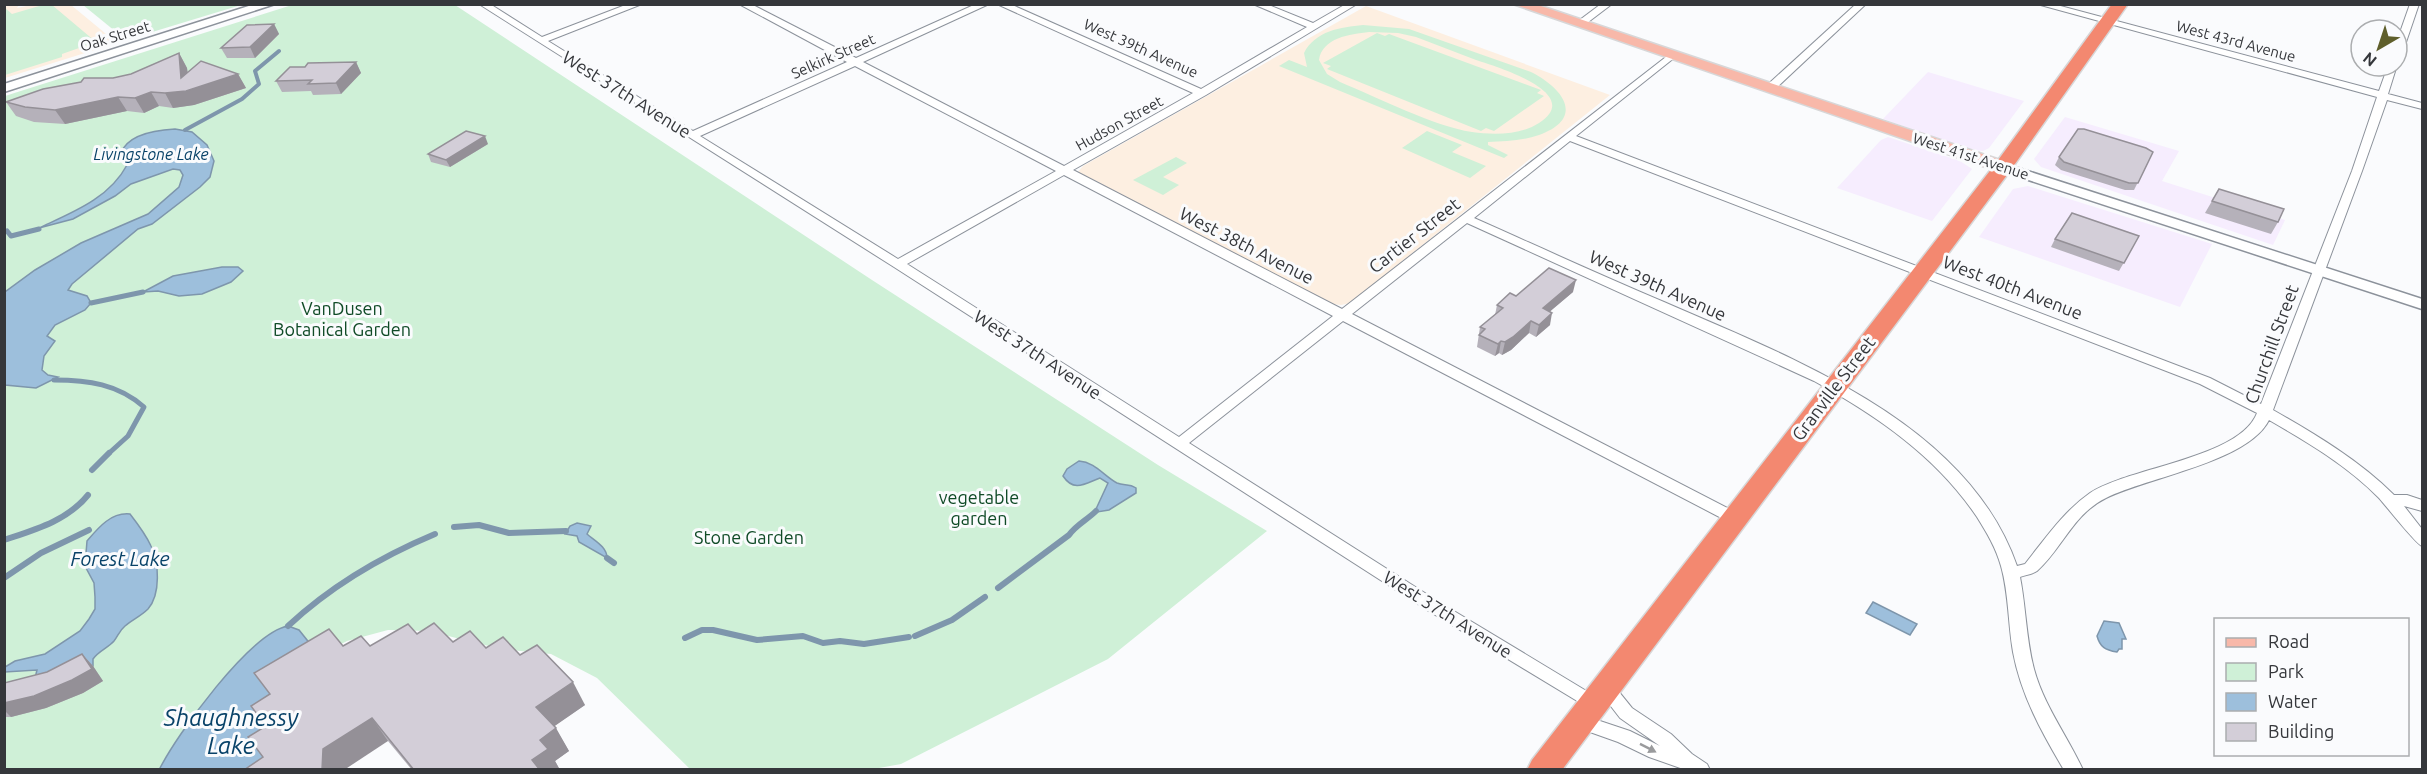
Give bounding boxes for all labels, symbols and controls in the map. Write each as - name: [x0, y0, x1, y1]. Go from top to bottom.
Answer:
- street label: West 39th Avenue: [1081, 15, 1201, 81]
- street label: Oak Street: [78, 17, 152, 55]
- street label: West 43rd Avenue: [2174, 17, 2298, 65]
- north arrow: [2349, 18, 2409, 78]
- street label: Selkirk Street: [788, 30, 878, 82]
- street label: West 37th Avenue: [559, 46, 695, 142]
- text: N: [2359, 49, 2380, 70]
- street label: Hudson Street: [1072, 92, 1166, 154]
- street label: West 41st Avenue: [1911, 129, 2031, 183]
- water label: Livingstone Lake: [93, 145, 209, 163]
- street label: Cartier Street: [1365, 193, 1463, 277]
- street label: West 38th Avenue: [1177, 203, 1317, 287]
- street label: West 39th Avenue: [1586, 246, 1730, 324]
- street label: West 40th Avenue: [1940, 251, 2086, 323]
- street label: Churchill Street: [2240, 282, 2302, 406]
- park label: VanDusen Botanical Garden: [273, 298, 411, 339]
- street label: West 37th Avenue: [971, 305, 1105, 403]
- street label: Granville Street: [1787, 332, 1879, 444]
- park label: vegetable garden: [939, 487, 1019, 528]
- park label: Stone Garden: [694, 527, 804, 547]
- water label: Forest Lake: [70, 547, 170, 570]
- street label: West 37th Avenue: [1380, 566, 1516, 662]
- legend: [2214, 618, 2409, 756]
- text: Road: [2268, 631, 2310, 651]
- text: Park: [2268, 661, 2304, 681]
- text: Water: [2268, 691, 2318, 711]
- water label: Shaughnessy Lake: [163, 704, 299, 759]
- text: Building: [2268, 721, 2334, 741]
- one-way arrow: [1640, 743, 1657, 753]

